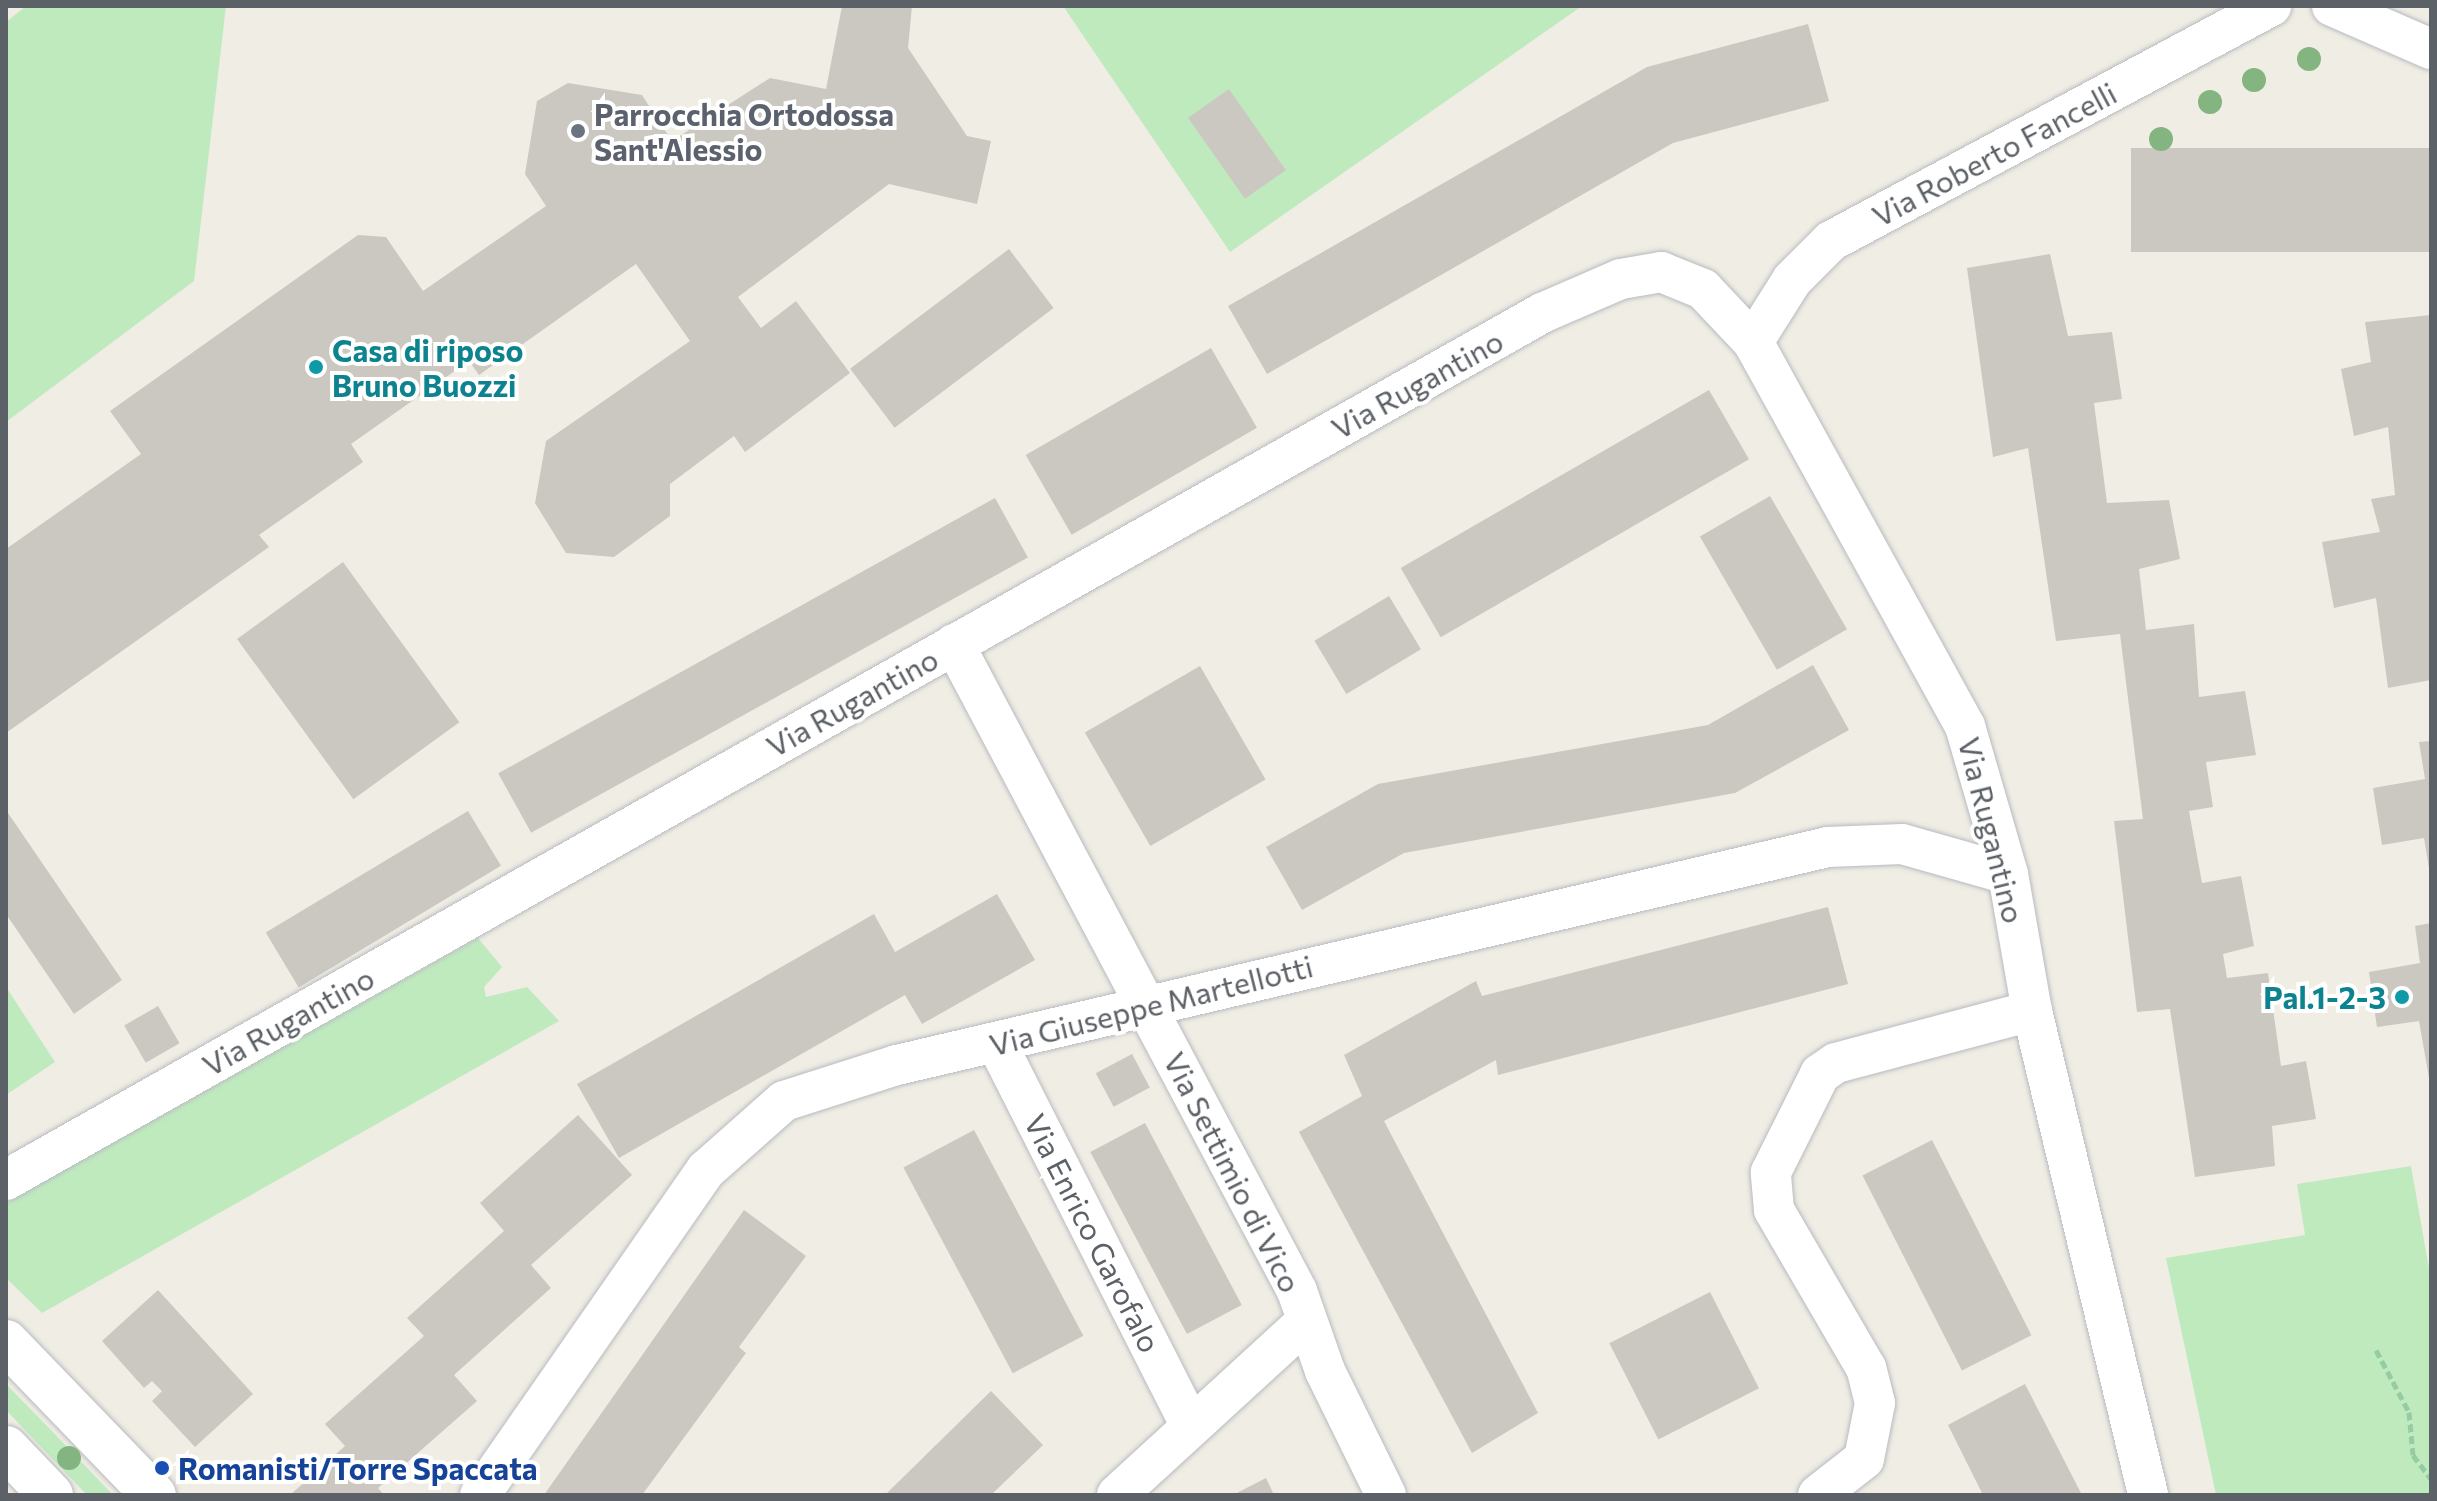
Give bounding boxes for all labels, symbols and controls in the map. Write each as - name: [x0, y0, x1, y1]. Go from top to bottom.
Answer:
- street label: Via Roberto Fancelli: [1866, 74, 2122, 234]
- place label: Parrocchia Ortodossa Sant'Alessio: [594, 96, 894, 166]
- marker: Parrocchia Ortodossa Sant'Alessio: [569, 122, 587, 140]
- street label: Via Rugantino: [1325, 322, 1509, 446]
- place label: Casa di riposo Bruno Buozzi: [332, 332, 523, 402]
- marker: Casa di riposo Bruno Buozzi: [307, 358, 325, 376]
- street label: Via Rugantino: [760, 640, 944, 764]
- street label: Via Rugantino: [1951, 733, 2033, 927]
- street label: Via Giuseppe Martellotti: [986, 947, 1316, 1063]
- street label: Via Rugantino: [196, 959, 380, 1083]
- place label: Pal.1-2-3: [2263, 979, 2386, 1015]
- marker: Pal.1-2-3: [2393, 988, 2411, 1006]
- street label: Via Settimio di Vico: [1157, 1046, 1309, 1298]
- street label: Via Enrico Garofalo: [1017, 1108, 1169, 1358]
- place label: Romanisti/Torre Spaccata: [178, 1450, 538, 1486]
- marker: Romanisti/Torre Spaccata: [153, 1459, 171, 1477]

